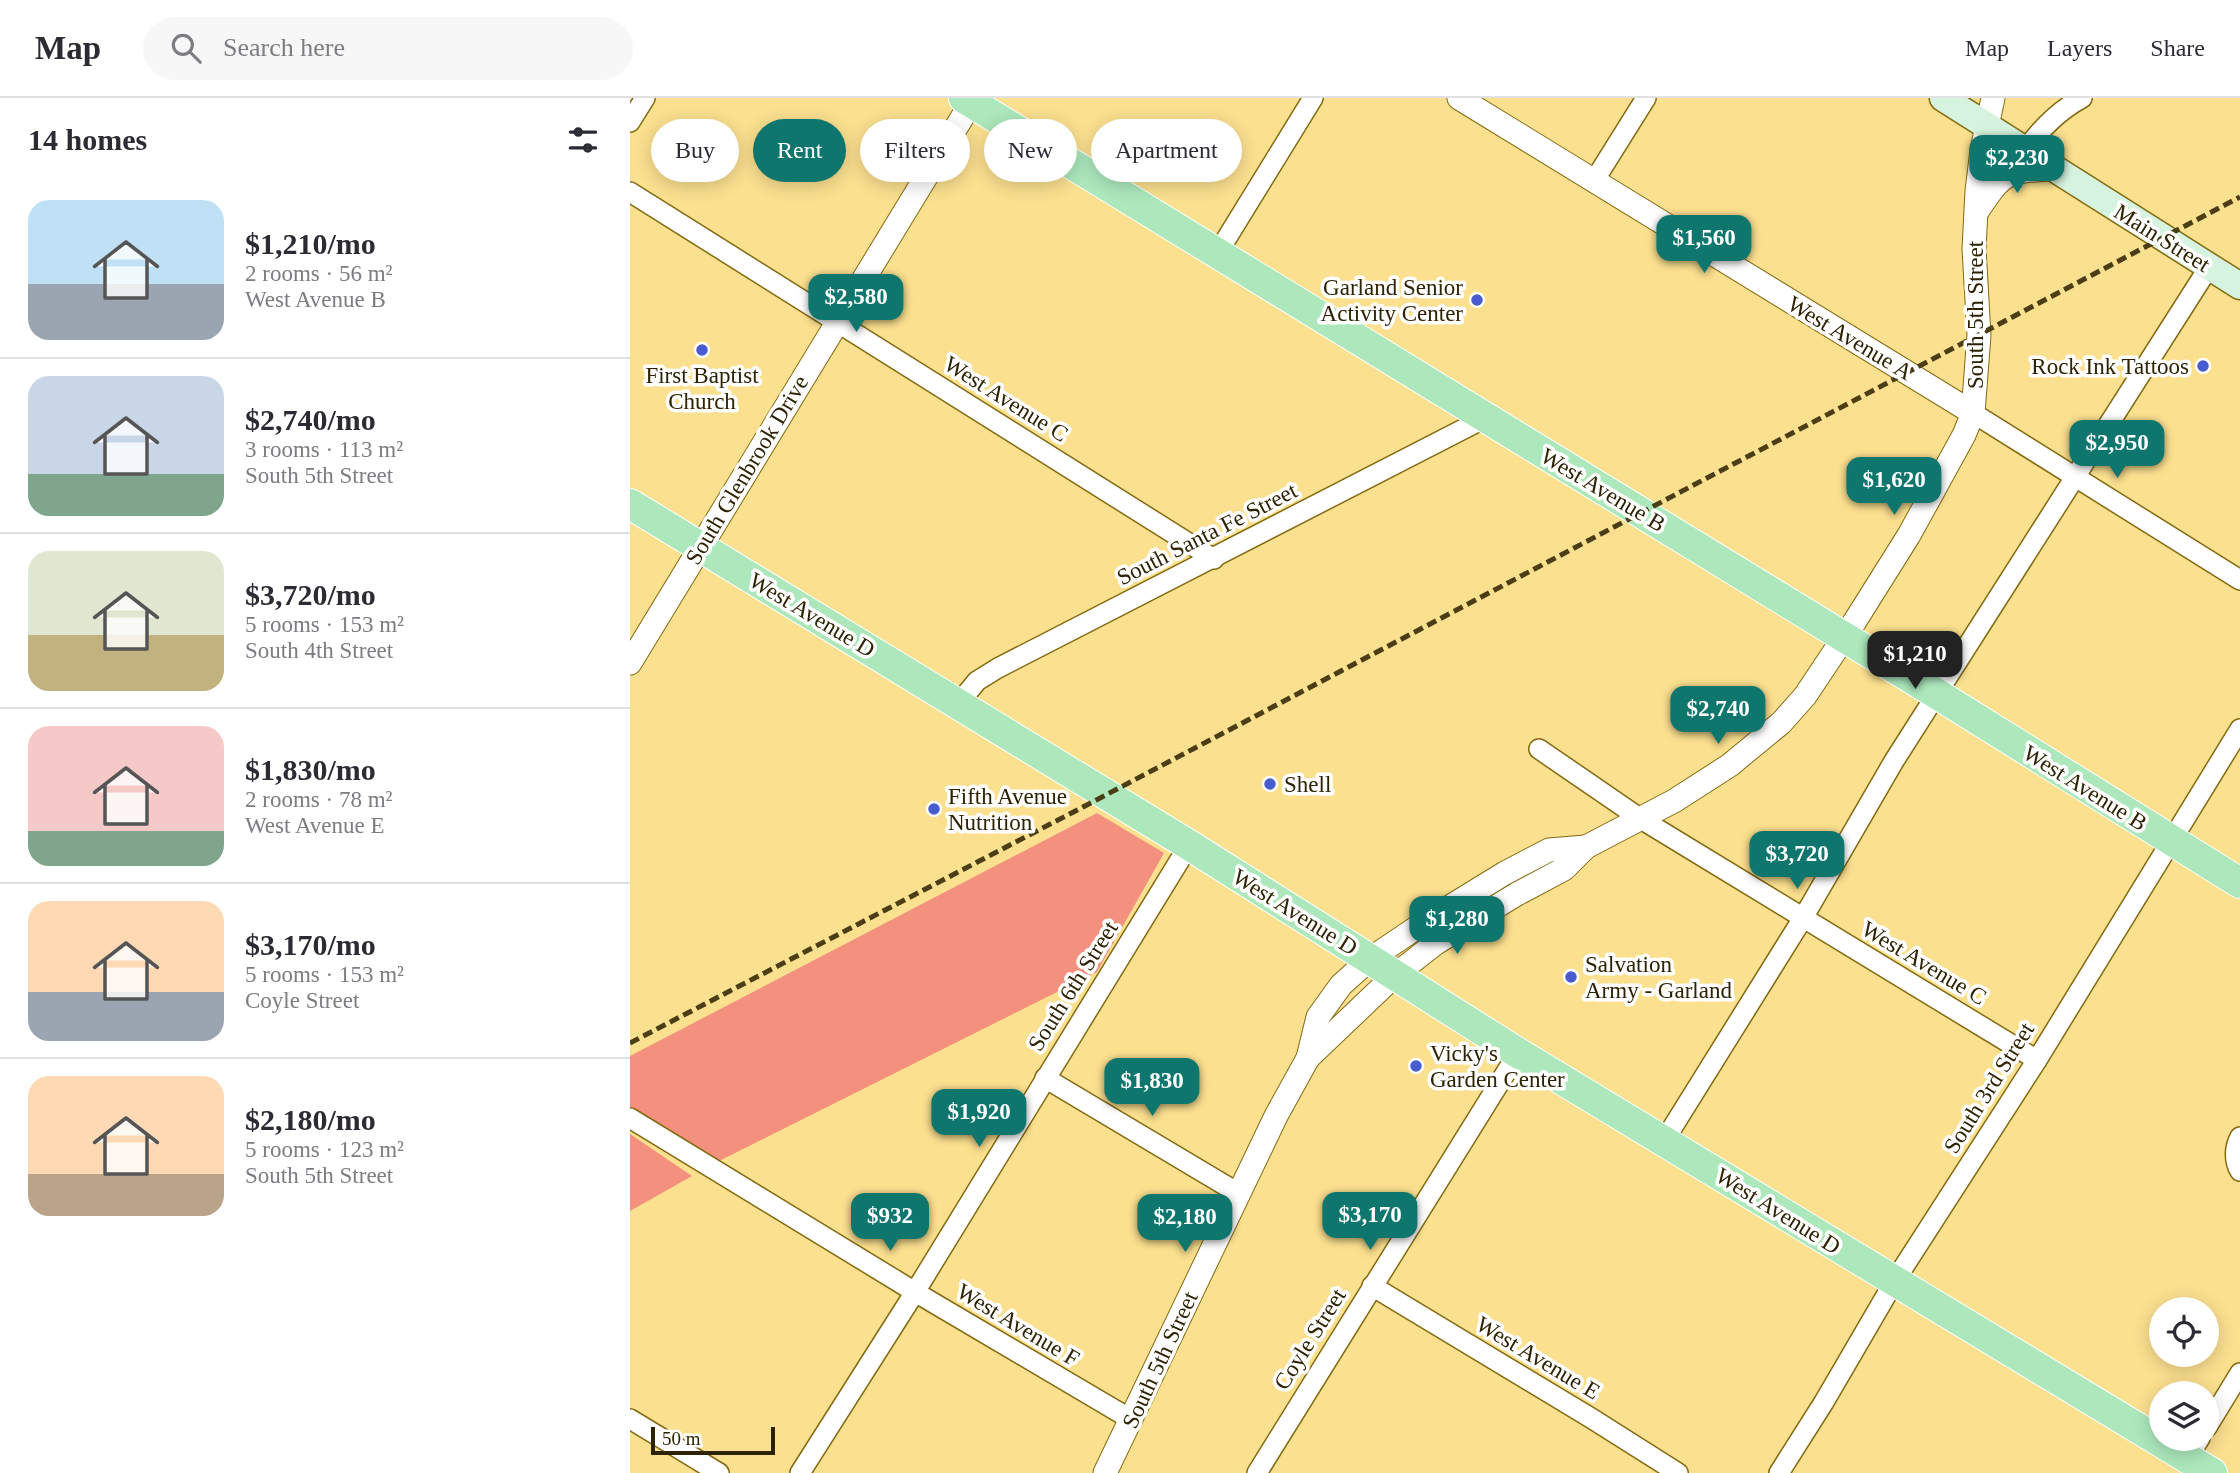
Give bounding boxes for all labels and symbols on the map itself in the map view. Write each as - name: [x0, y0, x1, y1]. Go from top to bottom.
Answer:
- pin: $2,230: [1960, 136, 2074, 195]
- street label: Main Street: [2110, 199, 2215, 278]
- pin: $1,560: [1647, 216, 1761, 275]
- street label: South 5th Street: [1963, 240, 1988, 389]
- pin: $2,580: [799, 274, 913, 334]
- place label: Garland Senior Activity Center: [1321, 275, 1463, 326]
- street label: West Avenue A: [1783, 291, 1917, 385]
- marker: Garland Senior Activity Center: [1469, 292, 1485, 308]
- marker: First Baptist Church: [694, 342, 710, 358]
- street label: West Avenue C: [940, 351, 1072, 447]
- place label: Rock Ink Tattoos: [2031, 354, 2189, 379]
- marker: Rock Ink Tattoos: [2195, 358, 2211, 374]
- place label: First Baptist Church: [645, 363, 759, 414]
- street label: South Glenbrook Drive: [681, 371, 813, 569]
- pin: $2,950: [2060, 420, 2174, 480]
- street label: West Avenue B: [1536, 443, 1670, 537]
- pin: $1,620: [1837, 458, 1951, 517]
- street label: South Santa Fe Street: [1113, 477, 1302, 590]
- street label: West Avenue D: [745, 568, 879, 662]
- pin: $1,210: [1858, 632, 1972, 691]
- pin: $2,740: [1661, 686, 1775, 746]
- street label: West Avenue B: [2019, 740, 2151, 836]
- place label: Shell: [1284, 772, 1331, 797]
- marker: Shell: [1262, 776, 1278, 792]
- place label: Fifth Avenue Nutrition: [948, 784, 1067, 835]
- marker: Fifth Avenue Nutrition: [926, 801, 942, 817]
- pin: $3,720: [1740, 832, 1854, 891]
- street label: West Avenue D: [1228, 864, 1362, 960]
- pin: $1,280: [1400, 896, 1514, 956]
- street label: South 6th Street: [1023, 916, 1123, 1055]
- street label: West Avenue C: [1857, 916, 1991, 1010]
- place label: Salvation Army - Garland: [1585, 952, 1732, 1003]
- marker: Salvation Army - Garland: [1563, 969, 1579, 985]
- street label: South 3rd Street: [1939, 1017, 2040, 1158]
- place label: Vicky's Garden Center: [1430, 1041, 1565, 1092]
- pin: $1,830: [1095, 1058, 1209, 1118]
- marker: Vicky's Garden Center: [1408, 1058, 1424, 1074]
- pin: $1,920: [922, 1090, 1036, 1149]
- street label: West Avenue D: [1711, 1163, 1845, 1259]
- pin: $3,170: [1313, 1192, 1427, 1252]
- pin: $932: [849, 1194, 931, 1253]
- pin: $2,180: [1128, 1194, 1242, 1254]
- street label: West Avenue F: [952, 1279, 1084, 1371]
- street label: Coyle Street: [1269, 1283, 1351, 1394]
- street label: South 5th Street: [1117, 1287, 1203, 1432]
- street label: West Avenue E: [1472, 1311, 1604, 1405]
- scale bar: [651, 1424, 775, 1456]

